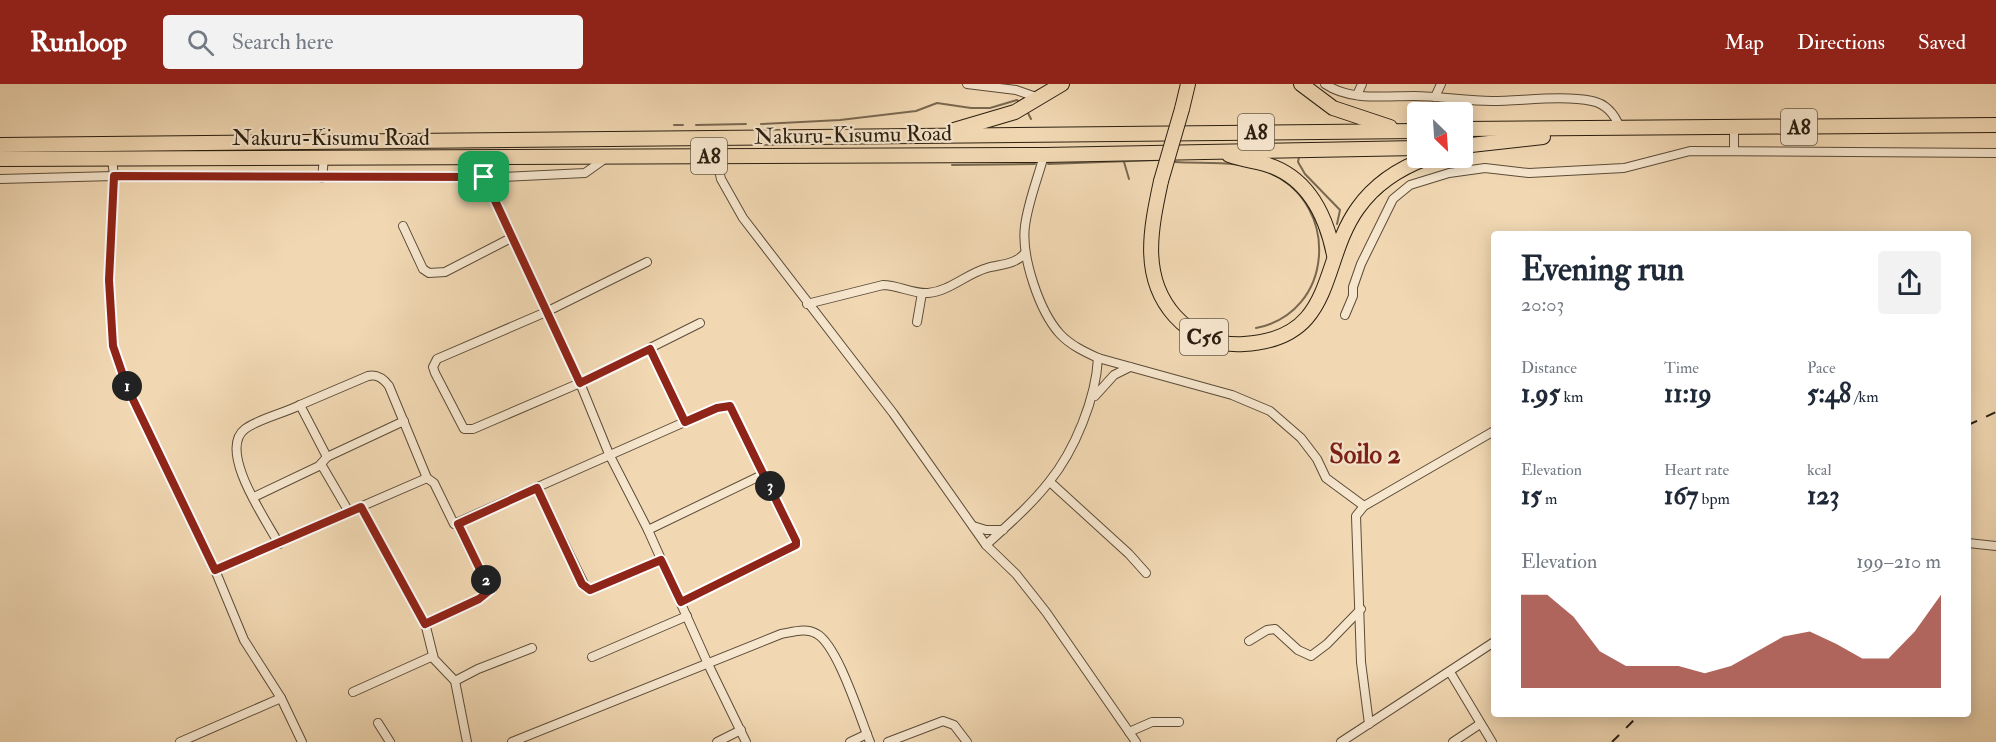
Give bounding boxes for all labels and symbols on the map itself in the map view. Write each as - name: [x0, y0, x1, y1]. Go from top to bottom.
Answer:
- north arrow: [1407, 102, 1473, 168]
- road number: A8: [1781, 109, 1817, 145]
- road number: A8: [1238, 114, 1274, 150]
- street label: Nakuru-Kisumu Road: [754, 119, 952, 151]
- street label: Nakuru-Kisumu Road: [232, 124, 430, 152]
- road number: A8: [691, 138, 727, 174]
- pin: [458, 151, 509, 202]
- road number: C56: [1180, 319, 1228, 355]
- pin: 1: [112, 371, 142, 401]
- district label: Soilo 2: [1329, 439, 1401, 471]
- pin: 3: [755, 471, 785, 501]
- pin: 2: [471, 565, 501, 595]

